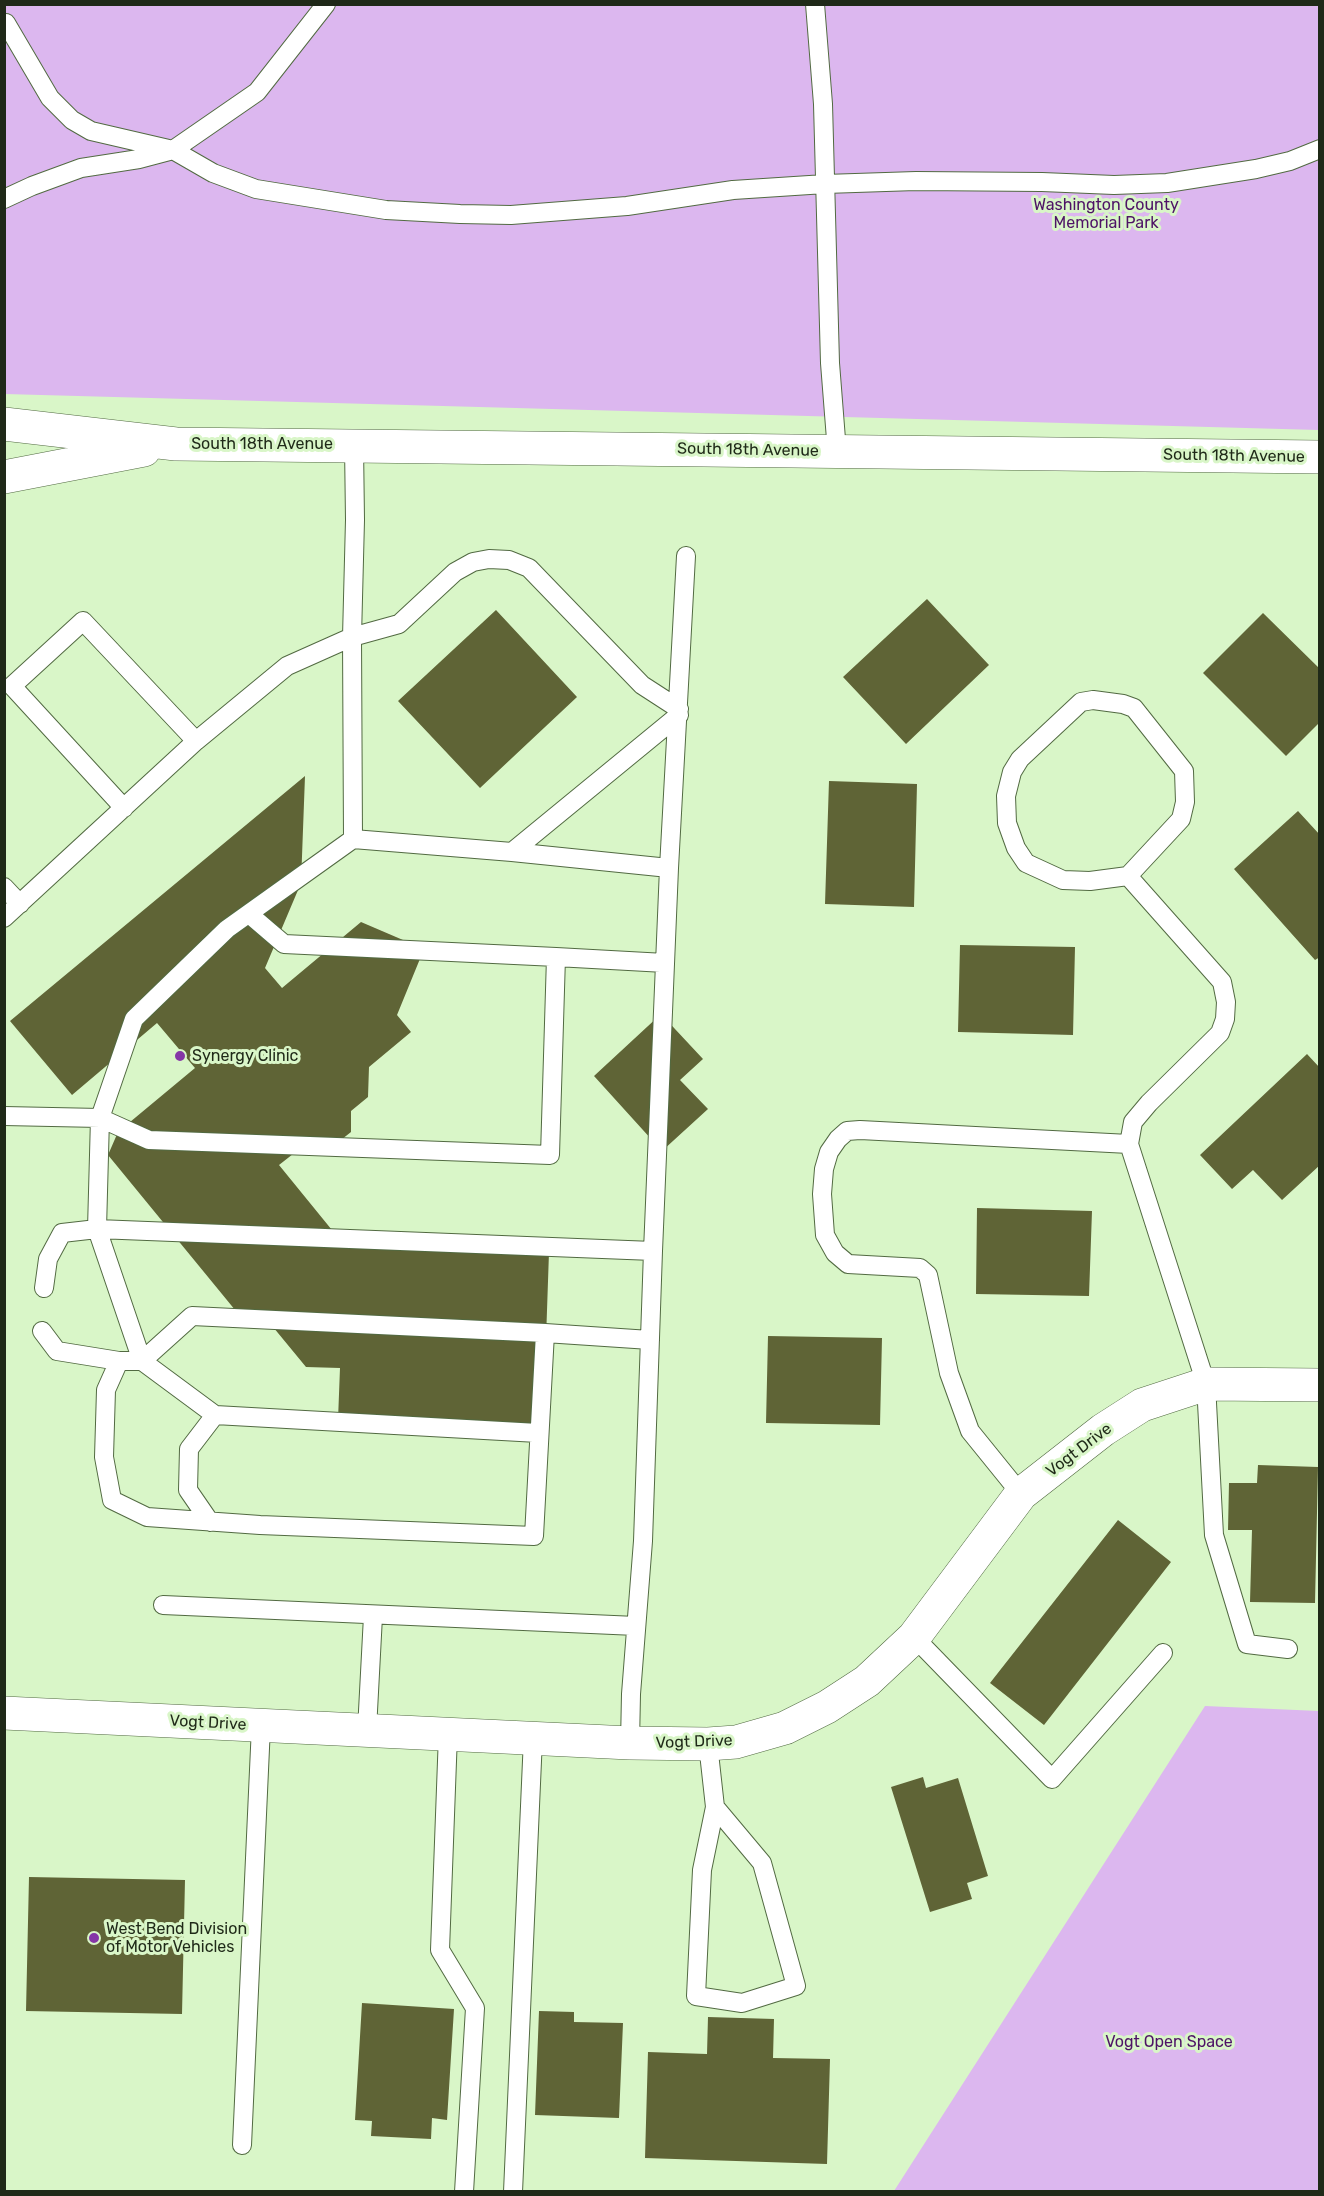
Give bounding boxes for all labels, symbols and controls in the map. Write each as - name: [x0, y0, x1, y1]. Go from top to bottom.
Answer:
- park label: Washington County Memorial Park: [1033, 195, 1179, 233]
- street label: South 18th Avenue: [191, 434, 333, 454]
- street label: South 18th Avenue: [677, 439, 819, 461]
- street label: South 18th Avenue: [1163, 445, 1305, 467]
- place label: Synergy Clinic: [192, 1046, 298, 1066]
- marker: Synergy Clinic: [173, 1049, 187, 1063]
- street label: Vogt Drive: [1042, 1419, 1116, 1481]
- street label: Vogt Drive: [169, 1711, 247, 1735]
- street label: Vogt Drive: [655, 1731, 733, 1753]
- place label: West Bend Division of Motor Vehicles: [106, 1919, 247, 1957]
- marker: West Bend Division of Motor Vehicles: [87, 1931, 101, 1945]
- park label: Vogt Open Space: [1105, 2032, 1233, 2052]

